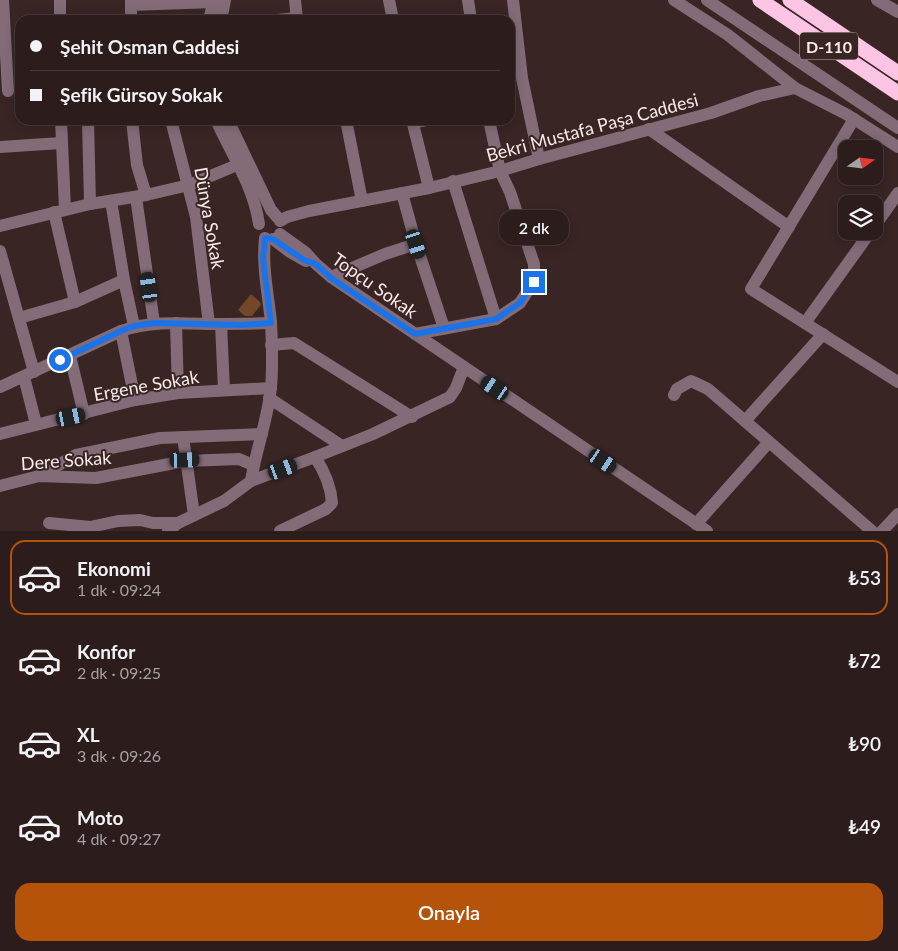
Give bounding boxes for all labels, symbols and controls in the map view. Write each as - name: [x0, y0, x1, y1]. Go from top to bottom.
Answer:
- road number: D-110: [800, 32, 858, 59]
- text: Şehit Osman Caddesi: [60, 35, 239, 58]
- text: Şefik Gürsoy Sokak: [60, 83, 223, 106]
- street label: Bekri Mustafa Paşa Caddesi: [484, 88, 700, 166]
- north arrow: [838, 140, 882, 185]
- map controls: [838, 140, 883, 240]
- street label: Dünya Sokak: [190, 165, 230, 272]
- button: layers: [838, 195, 883, 240]
- callout: 2 dk: [499, 210, 569, 244]
- text: 2 dk: [519, 218, 549, 237]
- car: [404, 227, 427, 261]
- street label: Topçu Sokak: [328, 248, 423, 323]
- car: [139, 271, 158, 303]
- route end: [523, 271, 545, 293]
- route start: [49, 349, 71, 371]
- street label: Ergene Sokak: [92, 365, 201, 405]
- car: [478, 373, 511, 403]
- car: [54, 407, 87, 427]
- street label: Dere Sokak: [20, 446, 113, 474]
- car: [586, 446, 619, 476]
- car: [169, 452, 200, 468]
- car: [266, 457, 299, 481]
- icon: car: [17, 555, 62, 600]
- text: Ekonomi: [77, 557, 151, 580]
- text: ₺53: [848, 566, 881, 589]
- text: 1 dk · 09:24: [77, 580, 161, 599]
- icon: car: [17, 638, 62, 683]
- text: Konfor: [77, 640, 135, 663]
- text: ₺72: [848, 649, 881, 672]
- text: 2 dk · 09:25: [77, 663, 161, 682]
- icon: car: [17, 721, 62, 766]
- text: XL: [77, 723, 100, 746]
- text: ₺90: [848, 732, 881, 755]
- text: 3 dk · 09:26: [77, 746, 161, 765]
- icon: car: [17, 804, 62, 849]
- text: Moto: [77, 806, 123, 829]
- text: ₺49: [848, 815, 881, 838]
- text: 4 dk · 09:27: [77, 829, 161, 848]
- button: Onayla: [15, 883, 883, 941]

